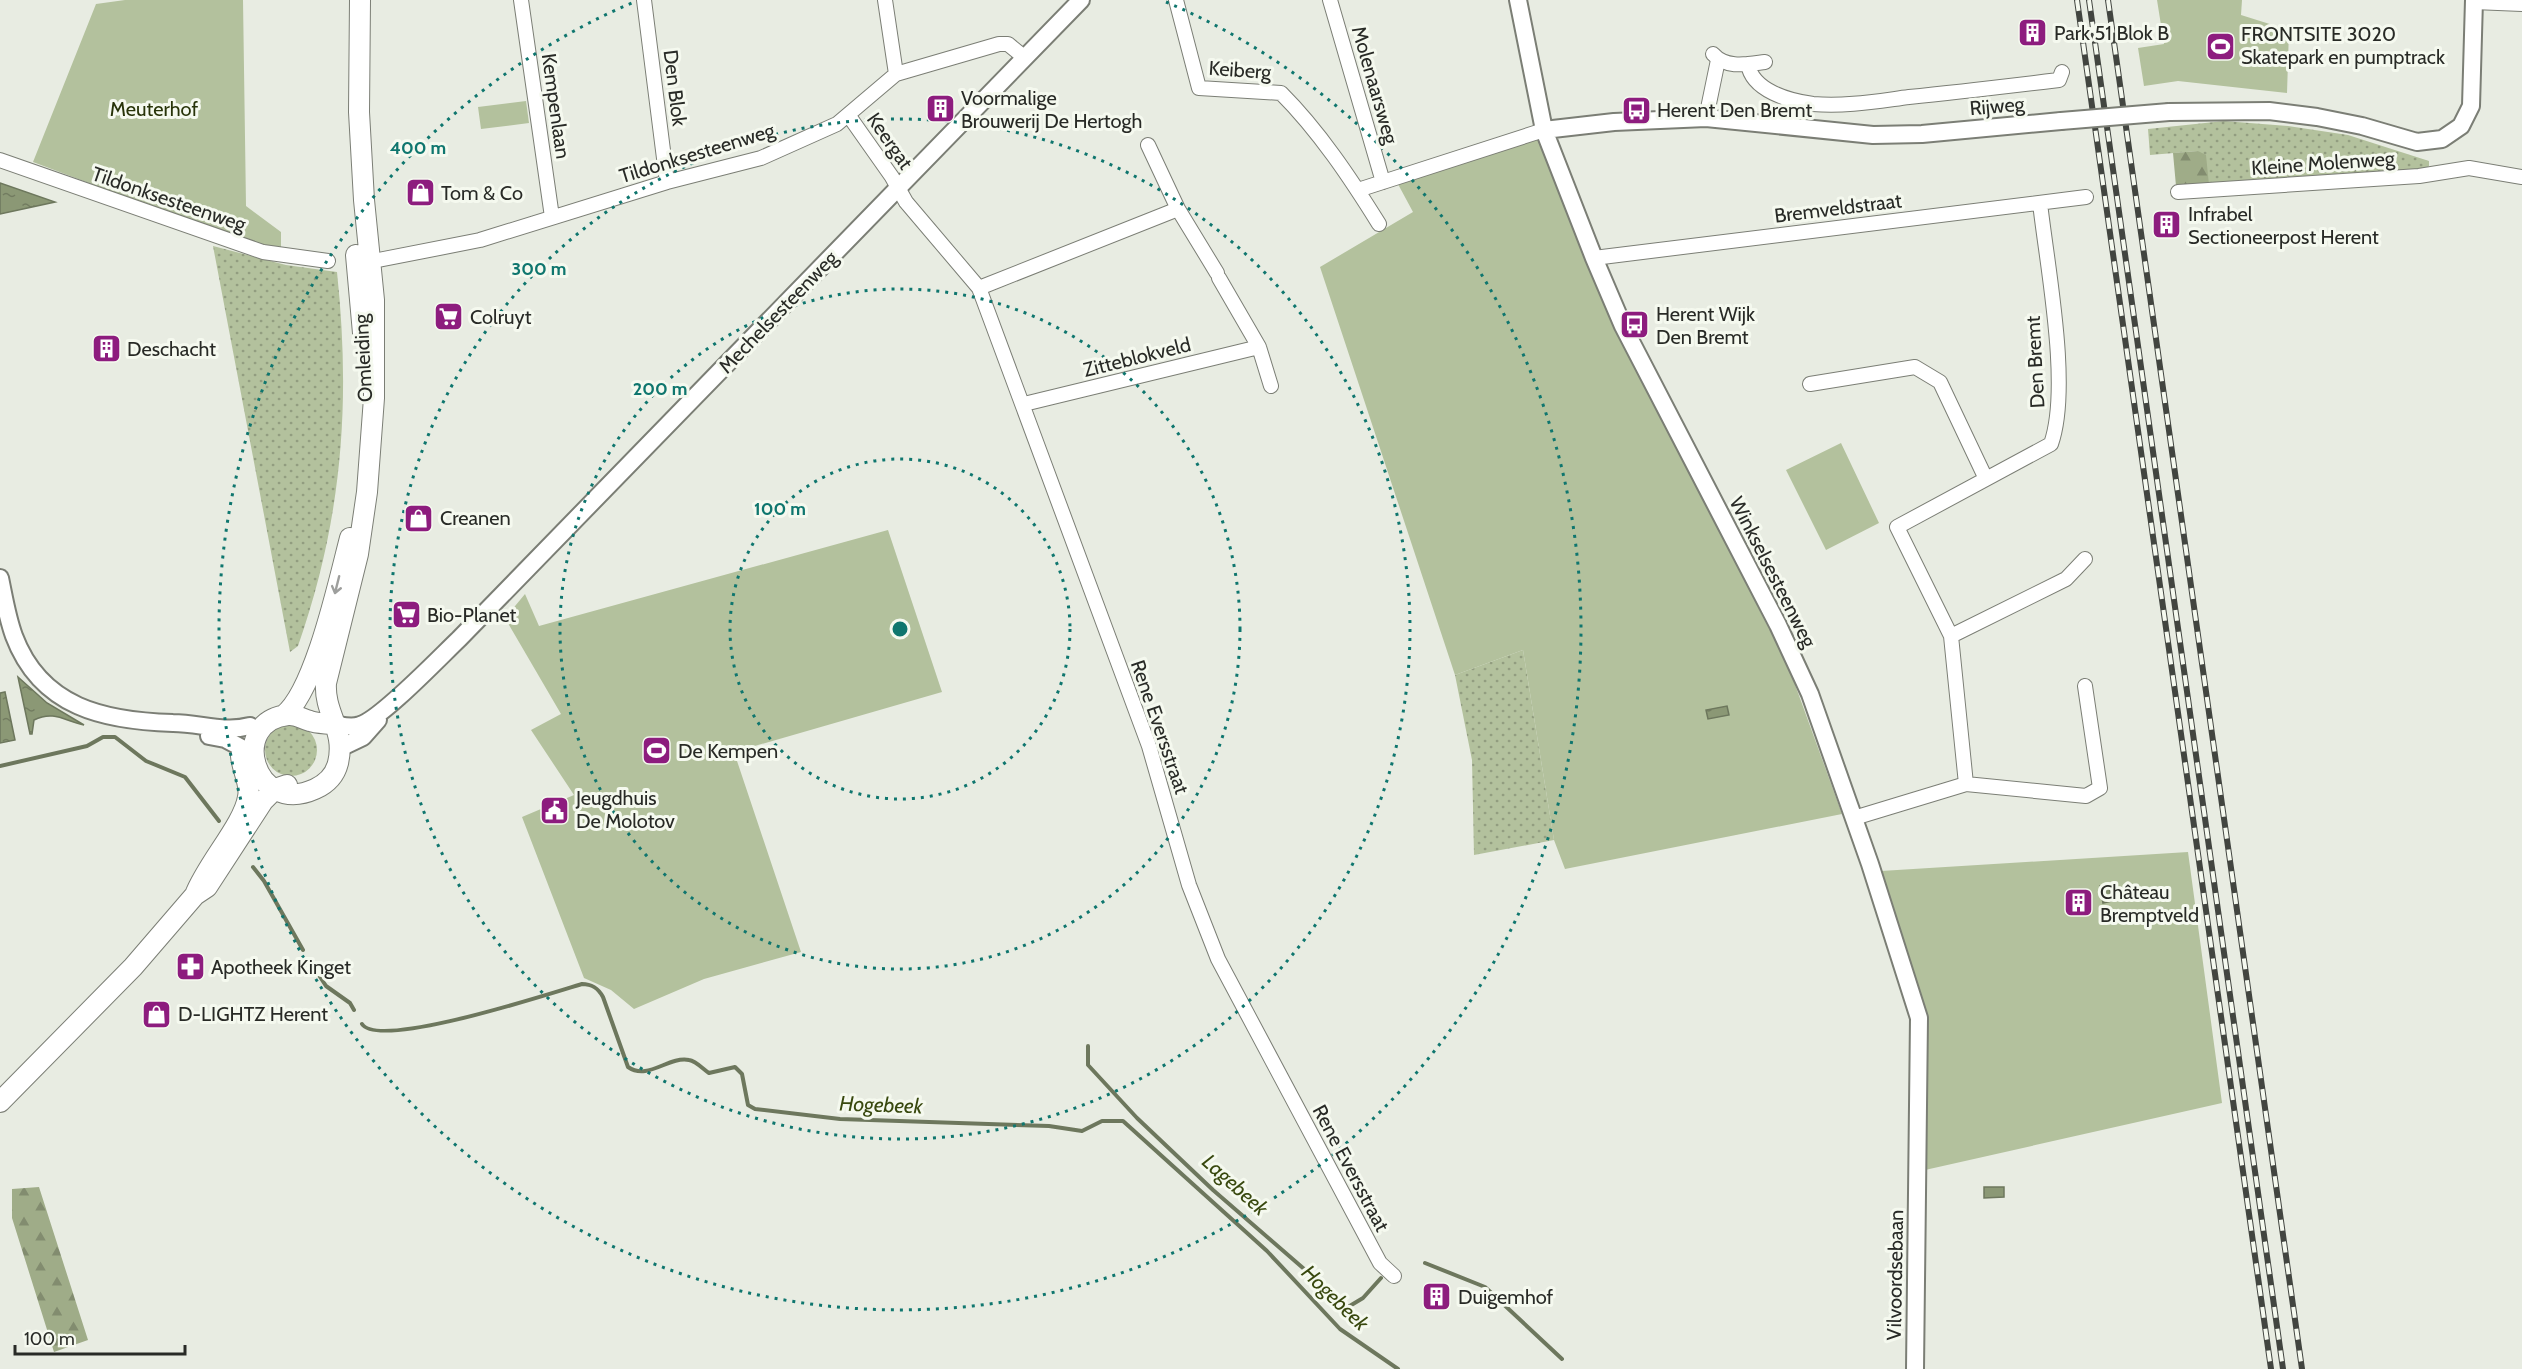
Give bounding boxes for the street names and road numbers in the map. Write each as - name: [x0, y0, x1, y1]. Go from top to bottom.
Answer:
- street label: Molenaarsweg: [1347, 23, 1404, 148]
- street label: Den Blok: [658, 48, 692, 128]
- street label: Kempenlaan: [537, 52, 575, 160]
- street label: Keiberg: [1208, 56, 1273, 84]
- street label: Rijweg: [1969, 92, 2026, 120]
- street label: Keergat: [862, 108, 918, 174]
- street label: Tildonksesteenweg: [616, 118, 779, 188]
- street label: Kleine Molenweg: [2250, 146, 2397, 180]
- street label: Tildonksesteenweg: [89, 161, 250, 237]
- street label: Bremveldstraat: [1773, 188, 1903, 228]
- street label: Mechelsesteenweg: [714, 245, 843, 378]
- street label: Omleiding: [349, 312, 377, 403]
- street label: Den Bremt: [2021, 315, 2049, 409]
- street label: Zitteblokveld: [1081, 332, 1193, 382]
- street label: Winkselsesteenweg: [1725, 493, 1822, 652]
- street label: Rene Eversstraat: [1126, 657, 1194, 797]
- street label: Rene Eversstraat: [1308, 1101, 1395, 1236]
- street label: Vilvoordsebaan: [1882, 1209, 1908, 1341]

